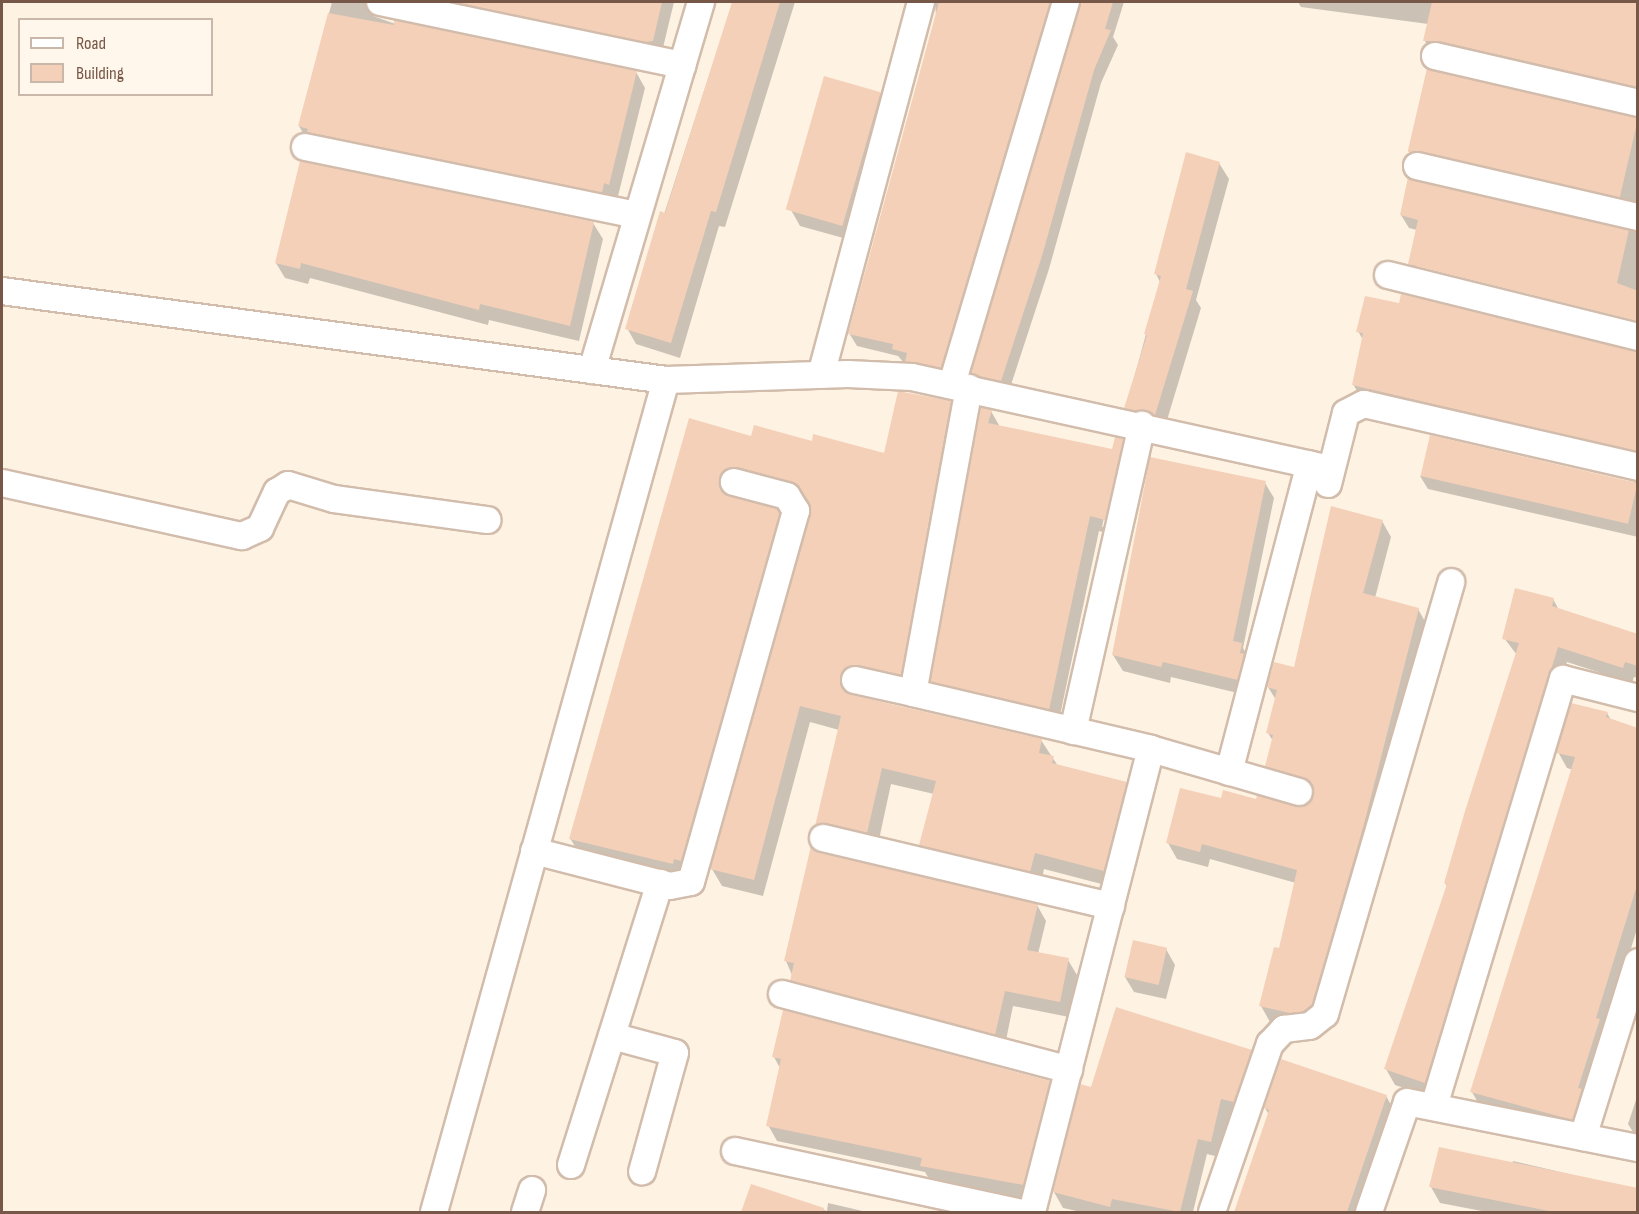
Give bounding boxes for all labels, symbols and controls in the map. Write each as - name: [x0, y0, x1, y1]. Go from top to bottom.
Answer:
- legend: [18, 18, 213, 96]
- text: Road: [76, 33, 106, 54]
- text: Building: [76, 63, 124, 84]

